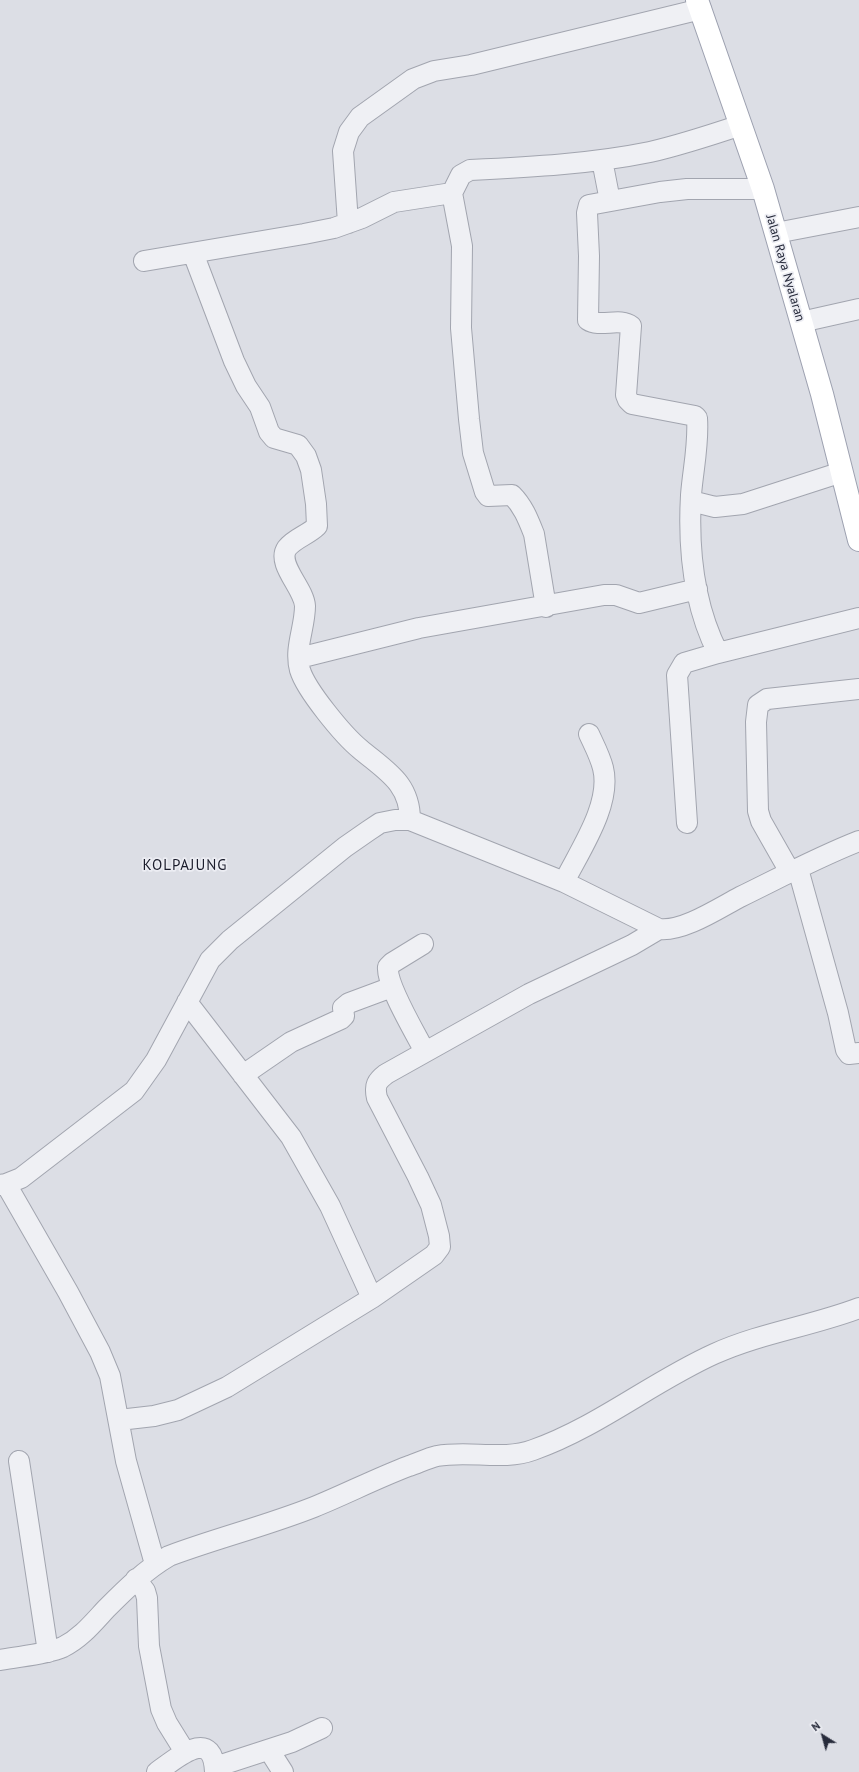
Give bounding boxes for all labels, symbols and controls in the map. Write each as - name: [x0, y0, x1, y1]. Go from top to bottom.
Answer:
- street label: Jalan Raya Nyalaran: [762, 213, 808, 323]
- district label: KOLPAJUNG: [142, 857, 228, 875]
- north arrow: [803, 1716, 843, 1756]
- text: N: [809, 1719, 823, 1734]

